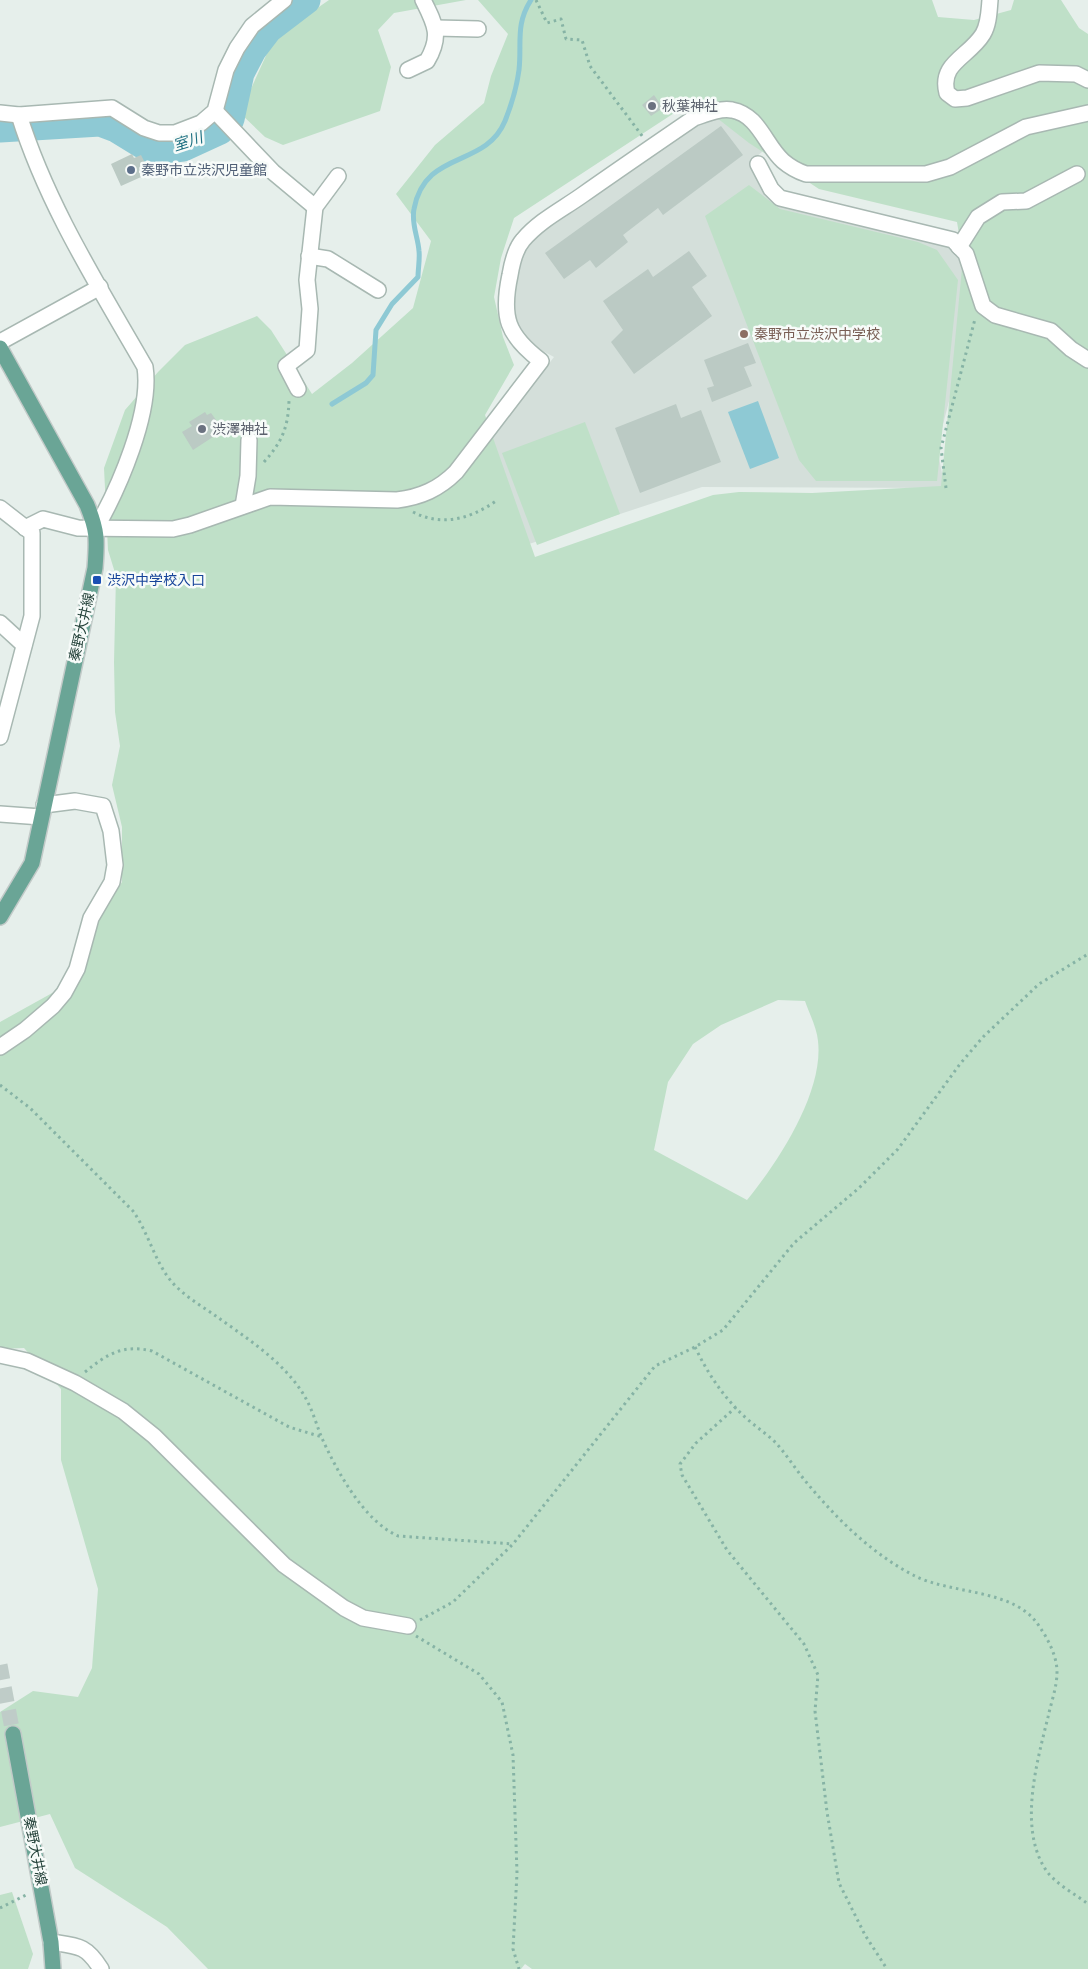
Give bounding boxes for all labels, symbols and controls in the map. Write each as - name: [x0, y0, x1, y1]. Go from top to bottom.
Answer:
- place label: 秋葉神社: [662, 98, 718, 115]
- marker: 秋葉神社: [646, 100, 658, 112]
- water label: 室川: [171, 128, 207, 156]
- place label: 秦野市立渋沢児童館: [141, 162, 267, 179]
- marker: 秦野市立渋沢児童館: [125, 164, 137, 176]
- place label: 秦野市立渋沢中学校: [754, 326, 880, 343]
- marker: 秦野市立渋沢中学校: [738, 328, 750, 340]
- place label: 渋澤神社: [212, 421, 268, 438]
- marker: 渋澤神社: [196, 423, 208, 435]
- place label: 渋沢中学校入口: [107, 572, 205, 589]
- marker: 渋沢中学校入口: [91, 574, 103, 586]
- street label: 秦野大井線: [66, 591, 98, 663]
- street label: 秦野大井線: [20, 1815, 50, 1887]

